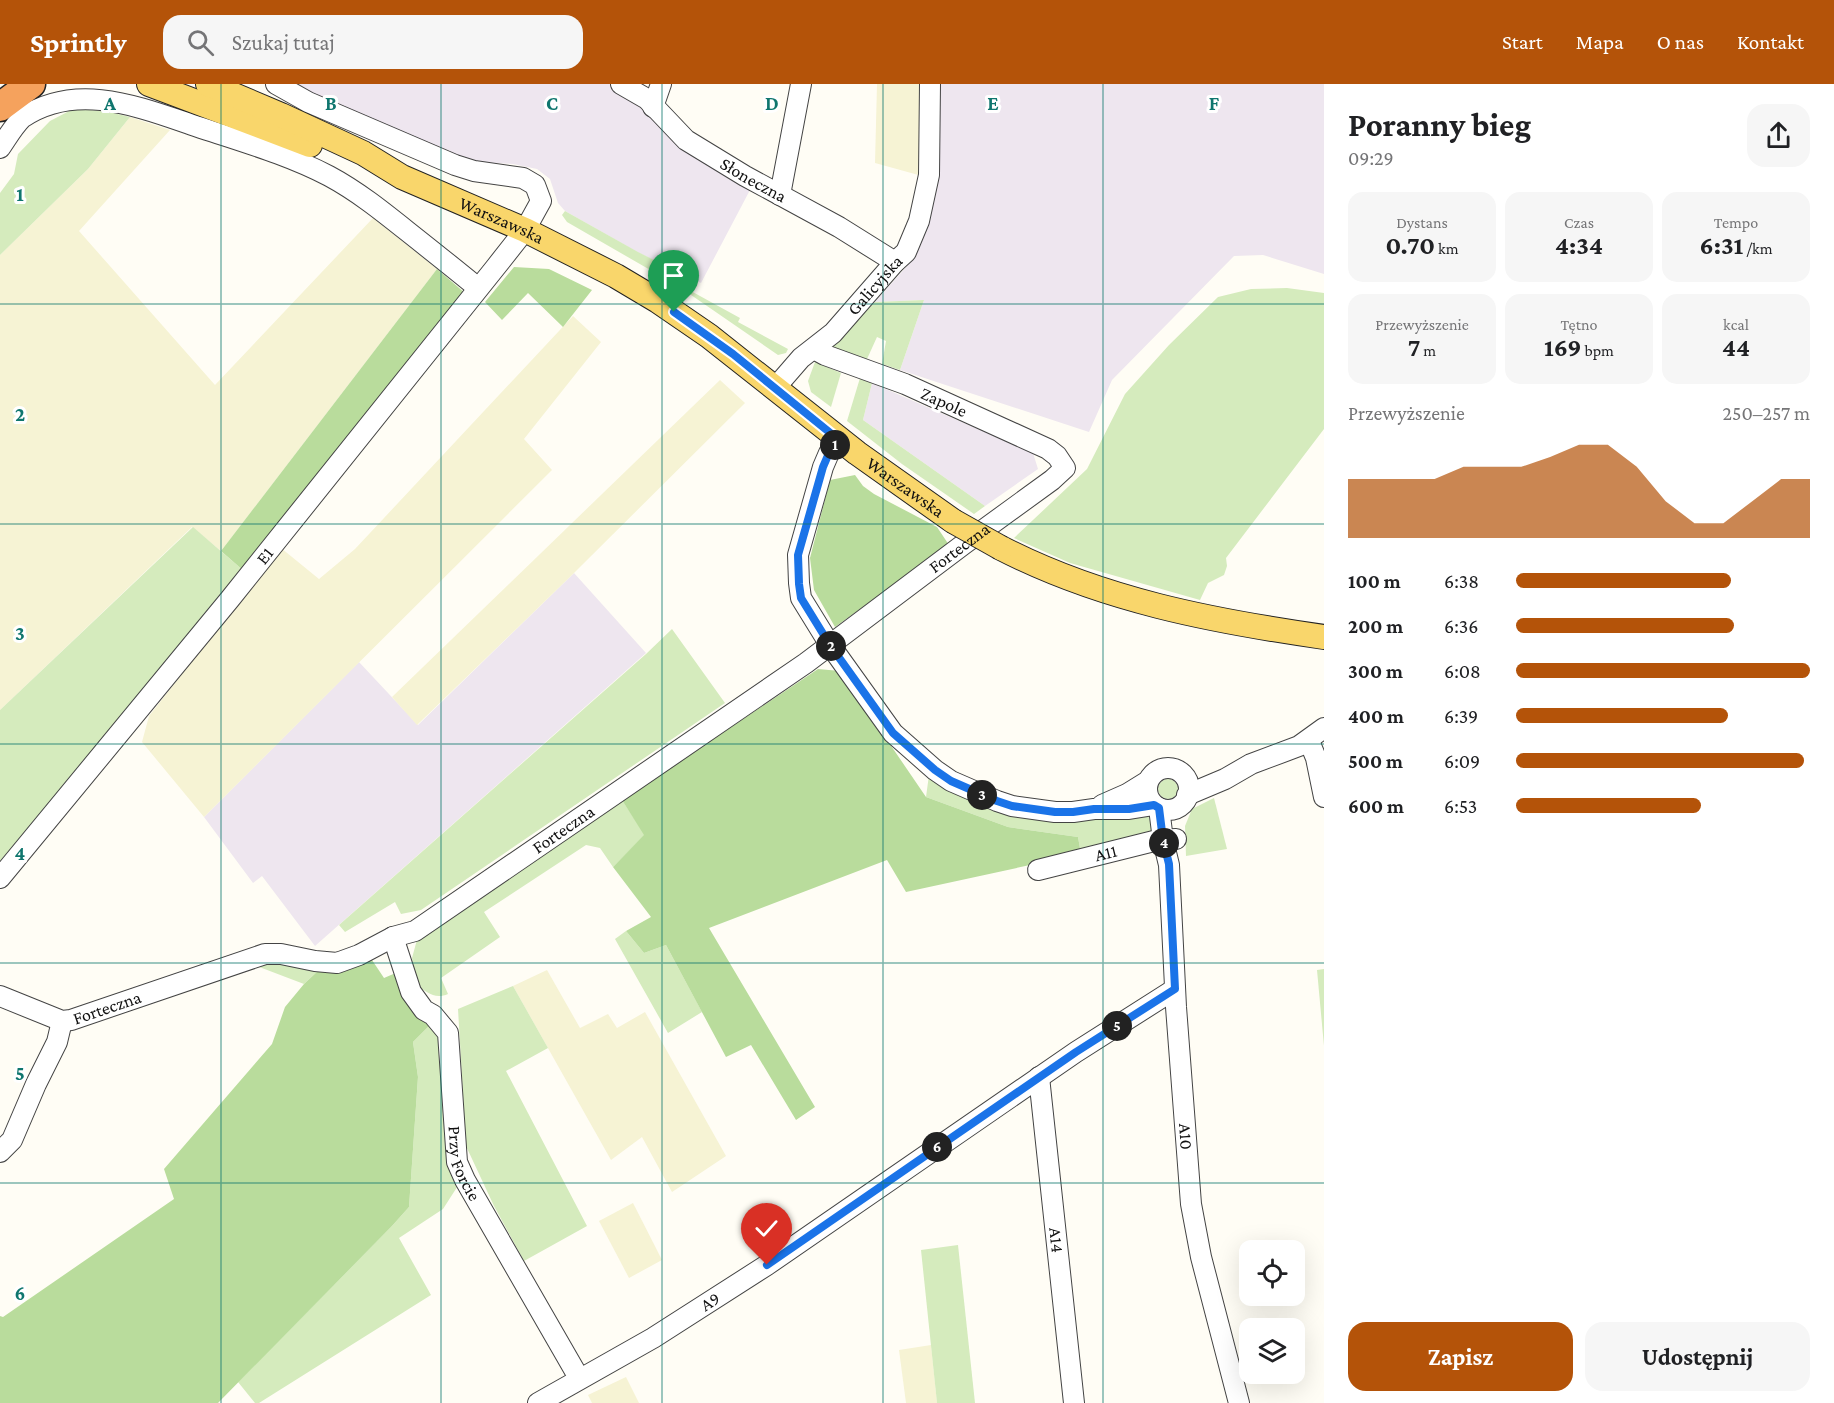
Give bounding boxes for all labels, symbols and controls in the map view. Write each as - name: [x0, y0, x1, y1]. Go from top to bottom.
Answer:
- search box: [163, 15, 583, 69]
- icon: search: [184, 26, 217, 59]
- text: Sprintly: [30, 27, 127, 58]
- text: Szukaj tutaj: [232, 30, 335, 55]
- text: Start: [1502, 30, 1543, 54]
- text: Mapa: [1576, 30, 1624, 54]
- text: O nas: [1657, 30, 1704, 54]
- text: Kontakt: [1737, 30, 1804, 54]
- text: A: [103, 92, 117, 114]
- text: B: [325, 92, 337, 114]
- text: C: [546, 92, 558, 114]
- text: D: [765, 92, 779, 114]
- text: E: [987, 92, 999, 114]
- text: F: [1209, 92, 1220, 114]
- button: share: [1747, 104, 1810, 167]
- text: Poranny bieg: [1348, 106, 1531, 143]
- text: 09:29: [1348, 147, 1394, 169]
- street label: Słoneczna: [717, 153, 790, 207]
- text: 1: [16, 183, 24, 205]
- street label: Warszawska: [456, 193, 547, 248]
- text: Dystans: [1396, 214, 1448, 231]
- text: Czas: [1564, 214, 1594, 231]
- text: Tempo: [1714, 214, 1758, 231]
- text: 0.70: [1385, 231, 1435, 260]
- text: 4:34: [1555, 231, 1603, 260]
- text: 6:31: [1699, 231, 1743, 260]
- text: km: [1435, 240, 1459, 257]
- text: /km: [1743, 240, 1773, 257]
- pin: [648, 250, 699, 312]
- street label: Galicyjska: [843, 250, 906, 319]
- icon: arrive: [657, 259, 690, 292]
- text: Przewyższenie: [1375, 316, 1469, 333]
- text: Tętno: [1561, 316, 1597, 333]
- text: kcal: [1723, 316, 1749, 333]
- text: 7: [1408, 333, 1420, 362]
- text: 169: [1544, 333, 1581, 362]
- text: 44: [1722, 333, 1750, 362]
- text: m: [1420, 342, 1436, 359]
- text: bpm: [1581, 342, 1614, 359]
- street label: Zapole: [918, 383, 970, 421]
- text: Przewyższenie: [1348, 402, 1465, 424]
- text: 250–257 m: [1723, 402, 1810, 424]
- text: 2: [15, 403, 25, 425]
- pin: 1: [820, 430, 850, 460]
- text: 1: [832, 436, 838, 453]
- street label: Warszawska: [863, 453, 948, 522]
- street label: Forteczna: [925, 519, 994, 577]
- street label: E1: [252, 543, 277, 568]
- text: 100 m: [1348, 570, 1401, 592]
- text: 6:38: [1444, 570, 1479, 592]
- text: 200 m: [1348, 615, 1403, 637]
- text: 6:36: [1444, 615, 1478, 637]
- text: 3: [15, 622, 25, 644]
- pin: 2: [816, 631, 846, 661]
- text: 2: [827, 637, 835, 654]
- text: 300 m: [1348, 660, 1403, 682]
- text: 6:08: [1444, 660, 1481, 682]
- text: 400 m: [1348, 705, 1404, 727]
- text: 6:39: [1444, 705, 1478, 727]
- text: 500 m: [1348, 750, 1403, 772]
- text: 6:09: [1444, 750, 1480, 772]
- pin: 3: [967, 780, 997, 810]
- text: 3: [978, 786, 986, 803]
- text: 600 m: [1348, 795, 1404, 817]
- text: 6:53: [1444, 795, 1477, 817]
- street label: Forteczna: [528, 801, 598, 858]
- pin: 4: [1149, 828, 1179, 858]
- text: 4: [1160, 834, 1168, 851]
- street label: A11: [1093, 841, 1119, 865]
- text: 4: [15, 842, 26, 864]
- street label: Forteczna: [70, 987, 144, 1029]
- pin: 5: [1102, 1011, 1132, 1041]
- text: 5: [1113, 1017, 1121, 1034]
- text: 5: [15, 1062, 25, 1084]
- street label: A10: [1175, 1123, 1197, 1150]
- street label: Przy Forcie: [445, 1125, 485, 1204]
- pin: 6: [922, 1132, 952, 1162]
- text: 6: [933, 1138, 941, 1155]
- pin: [741, 1203, 792, 1265]
- icon: check: [750, 1212, 783, 1245]
- street label: A14: [1045, 1226, 1068, 1254]
- map controls: [1239, 1240, 1305, 1384]
- button: locate: [1239, 1240, 1305, 1306]
- text: 6: [15, 1282, 25, 1304]
- street label: A9: [697, 1288, 724, 1315]
- button: layers: [1239, 1318, 1305, 1384]
- button: Zapisz: [1348, 1322, 1573, 1391]
- button: Udostępnij: [1585, 1322, 1810, 1391]

